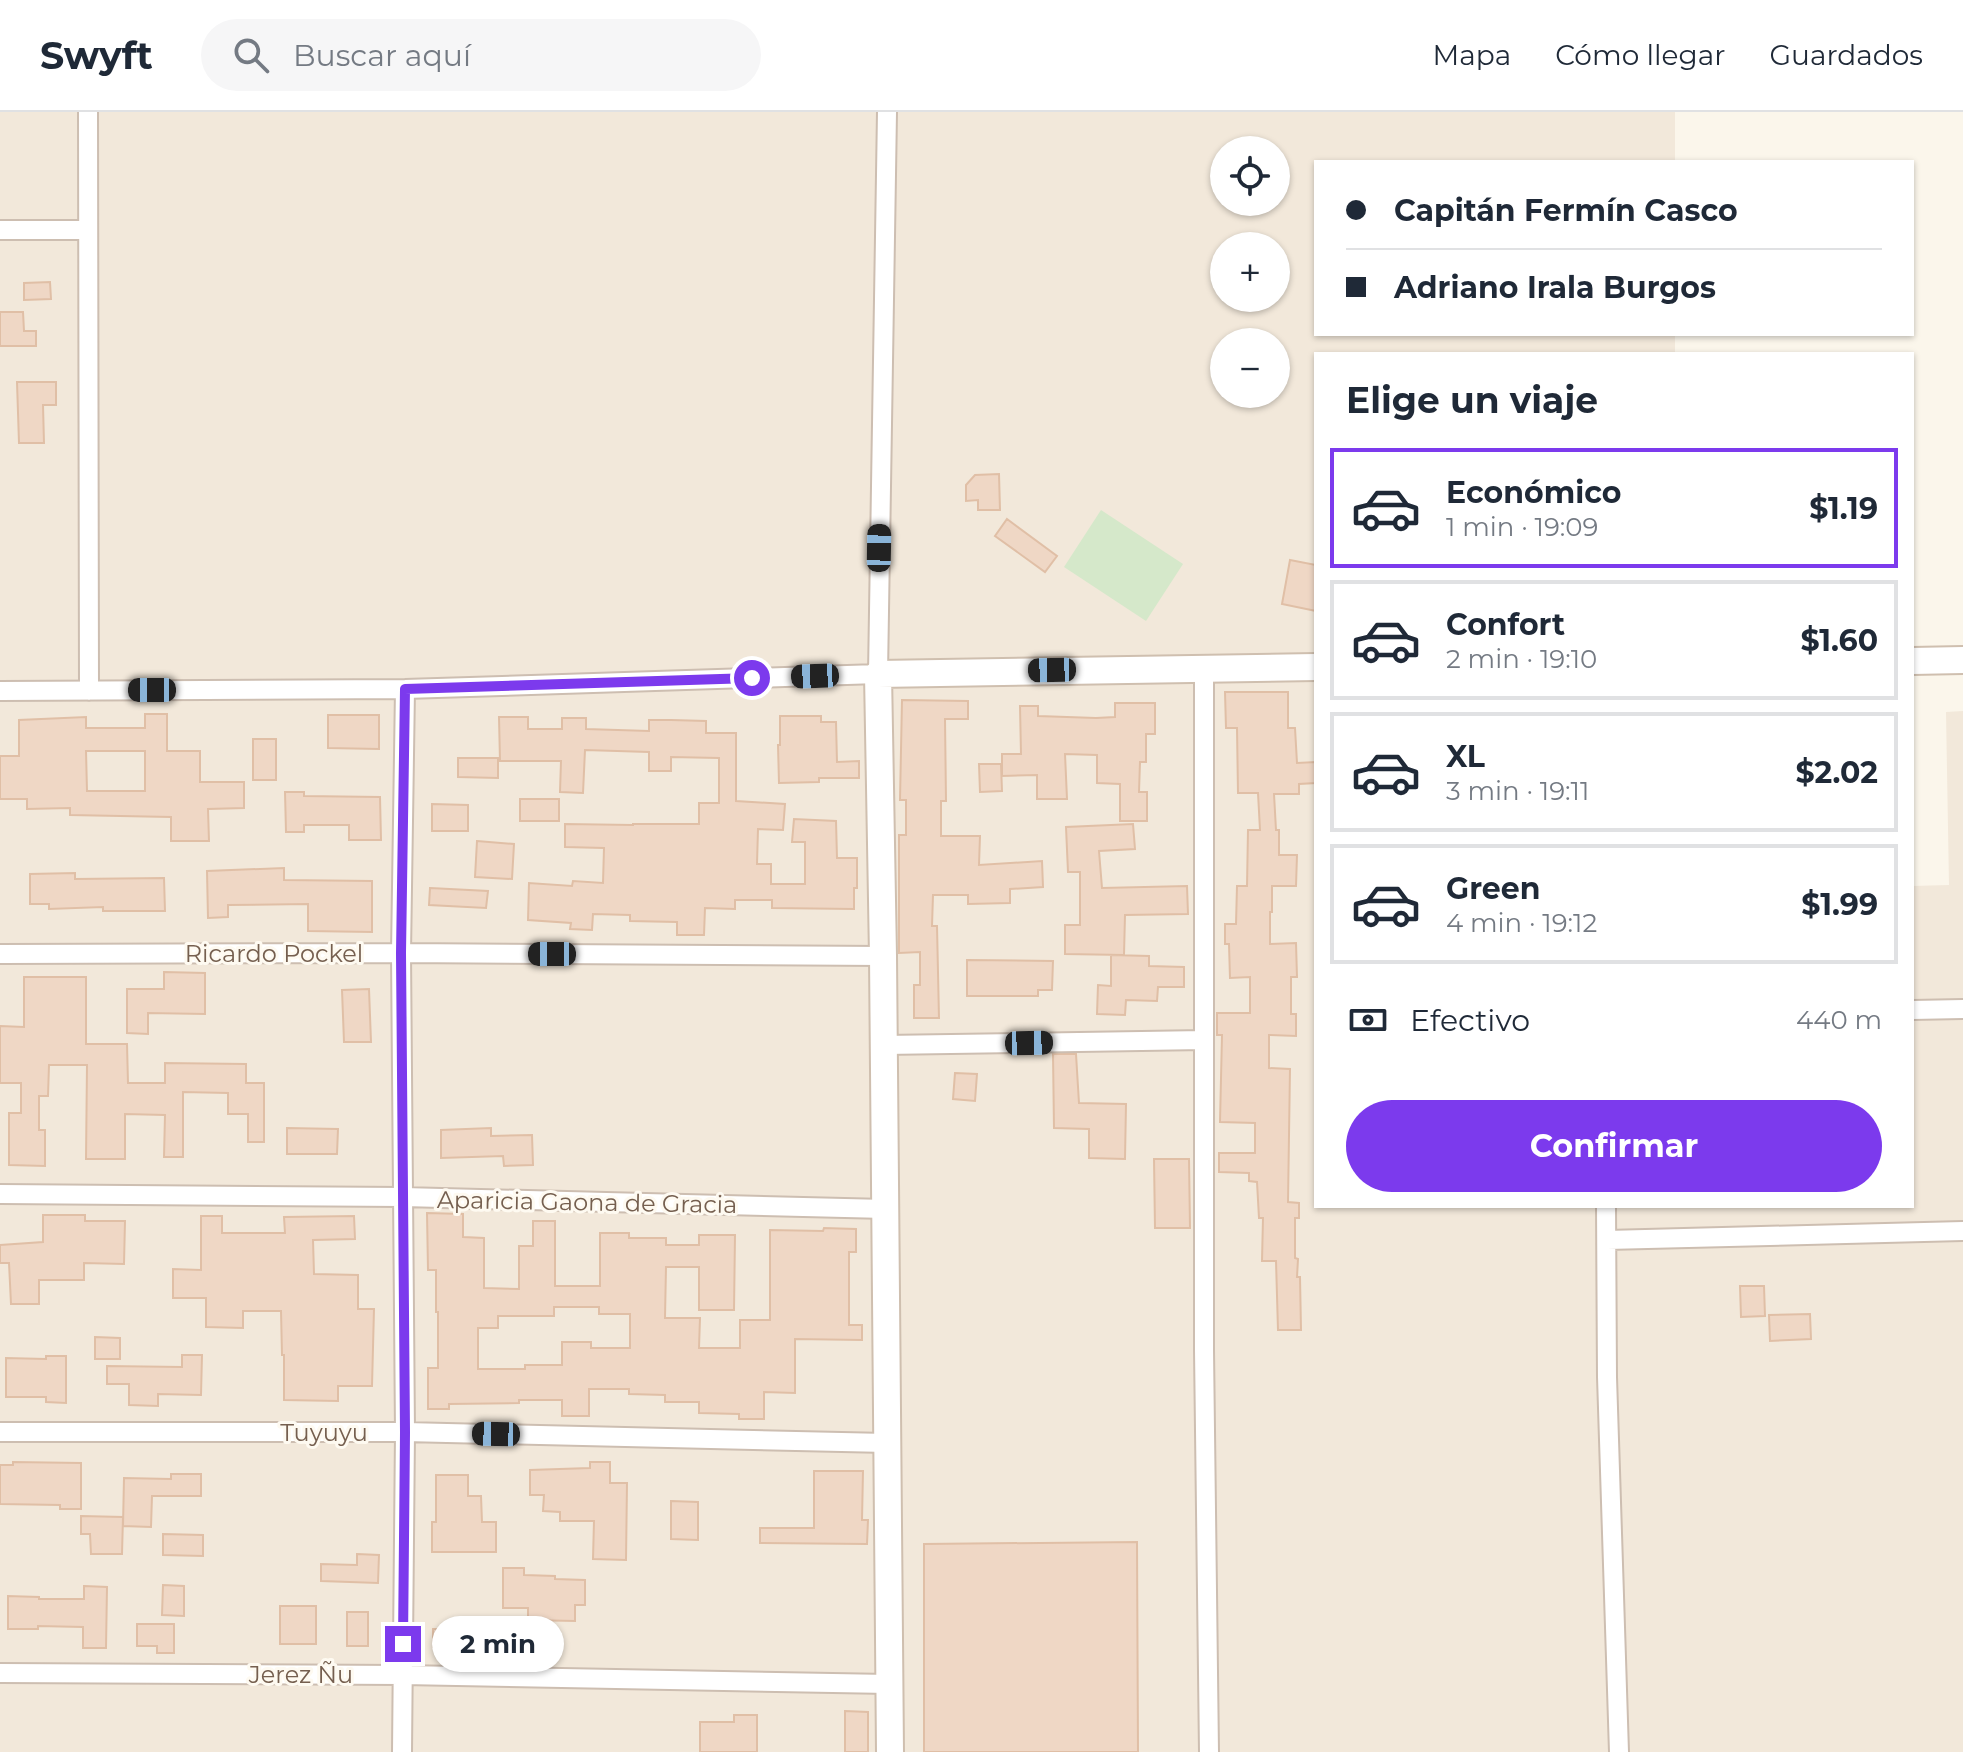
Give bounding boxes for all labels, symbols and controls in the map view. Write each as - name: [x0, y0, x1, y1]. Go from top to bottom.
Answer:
- search box: [201, 19, 761, 91]
- text: Swyft: [40, 32, 153, 79]
- icon: search: [229, 33, 273, 77]
- text: Buscar aquí: [293, 37, 471, 74]
- text: Mapa: [1432, 38, 1511, 72]
- text: Cómo llegar: [1555, 38, 1725, 72]
- text: Guardados: [1769, 38, 1923, 72]
- map controls: [1210, 136, 1290, 408]
- button: locate: [1210, 136, 1290, 216]
- text: Capitán Fermín Casco: [1394, 192, 1738, 229]
- button: +: [1210, 232, 1290, 312]
- text: Adriano Irala Burgos: [1394, 269, 1716, 306]
- button: −: [1210, 328, 1290, 408]
- text: Elige un viaje: [1346, 378, 1598, 422]
- icon: car: [1350, 472, 1422, 544]
- text: Económico: [1446, 474, 1621, 511]
- text: $1.19: [1809, 490, 1878, 527]
- text: 1 min · 19:09: [1446, 511, 1598, 543]
- car: [867, 524, 891, 572]
- icon: car: [1350, 604, 1422, 676]
- text: Confort: [1446, 606, 1565, 643]
- text: $1.60: [1800, 622, 1878, 659]
- text: 2 min · 19:10: [1446, 643, 1597, 675]
- car: [1028, 658, 1076, 682]
- route start: [734, 660, 770, 696]
- car: [791, 663, 839, 689]
- car: [128, 678, 176, 702]
- icon: car: [1350, 736, 1422, 808]
- text: XL: [1446, 738, 1485, 775]
- text: $2.02: [1795, 754, 1878, 791]
- text: 3 min · 19:11: [1446, 775, 1589, 807]
- icon: car: [1350, 868, 1422, 940]
- text: Green: [1446, 870, 1540, 907]
- text: $1.99: [1801, 886, 1878, 923]
- text: 4 min · 19:12: [1446, 907, 1597, 939]
- street label: Ricardo Pockel: [185, 939, 363, 968]
- car: [528, 942, 576, 966]
- icon: cash: [1346, 998, 1390, 1042]
- text: Efectivo: [1410, 1002, 1530, 1039]
- text: 440 m: [1796, 1004, 1882, 1036]
- car: [1005, 1031, 1053, 1055]
- button: Confirmar: [1346, 1100, 1882, 1192]
- street label: Aparicia Gaona de Gracia: [437, 1185, 737, 1219]
- street label: Tuyuyu: [280, 1418, 368, 1447]
- car: [472, 1422, 520, 1446]
- callout: 2 min: [431, 1616, 563, 1672]
- route end: [385, 1626, 421, 1662]
- text: 2 min: [460, 1628, 536, 1660]
- street label: Jerez Ñu: [248, 1660, 353, 1689]

